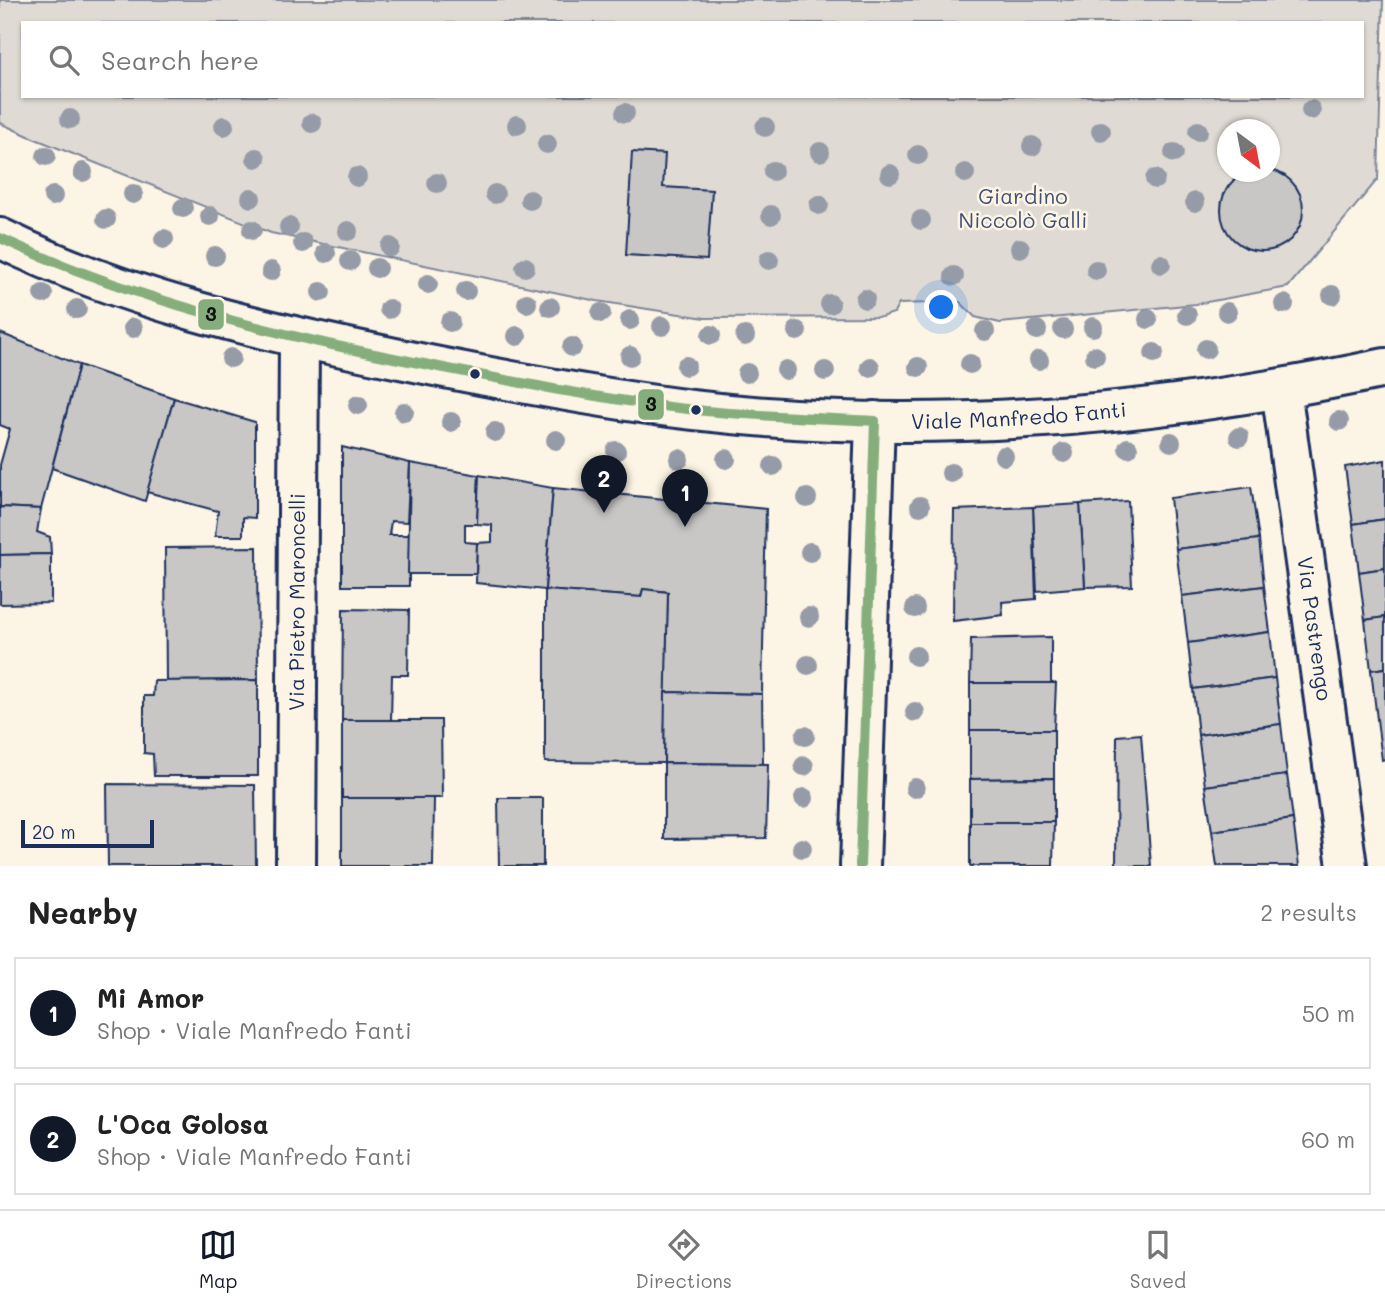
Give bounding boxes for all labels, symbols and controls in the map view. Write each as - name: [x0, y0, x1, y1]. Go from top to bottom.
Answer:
- search box: [21, 21, 1364, 98]
- icon: search: [45, 41, 83, 79]
- text: Search here: [101, 43, 259, 77]
- north arrow: [1217, 119, 1280, 182]
- park label: Giardino Niccolò Galli: [958, 182, 1088, 233]
- your location: [924, 290, 958, 324]
- line badge: 3: [197, 298, 225, 331]
- text: 3: [205, 301, 217, 326]
- unlabelled marker: [468, 367, 482, 381]
- line badge: 3: [637, 388, 665, 421]
- text: 3: [645, 391, 657, 416]
- street label: Viale Manfredo Fanti: [911, 395, 1128, 434]
- unlabelled marker: [689, 403, 703, 417]
- pin: 2: [581, 455, 627, 513]
- pin: 1: [662, 469, 708, 527]
- street label: Via Pietro Maroncelli: [282, 493, 310, 711]
- street label: Via Pastrengo: [1292, 555, 1339, 702]
- scale bar: [21, 817, 154, 849]
- text: 20 m: [32, 819, 76, 844]
- text: Nearby: [28, 892, 138, 932]
- text: 2 results: [1260, 897, 1357, 927]
- text: Mi Amor: [97, 981, 204, 1015]
- text: 1: [48, 998, 58, 1028]
- text: 50 m: [1302, 998, 1355, 1028]
- text: Shop · Viale Manfredo Fanti: [97, 1015, 412, 1045]
- text: L'Oca Golosa: [97, 1107, 269, 1141]
- text: 2: [47, 1124, 59, 1154]
- text: 60 m: [1301, 1124, 1355, 1154]
- text: Shop · Viale Manfredo Fanti: [97, 1141, 412, 1171]
- tab: Map: [199, 1226, 238, 1293]
- tab: Directions: [635, 1226, 732, 1293]
- tab: Saved: [1130, 1226, 1186, 1293]

